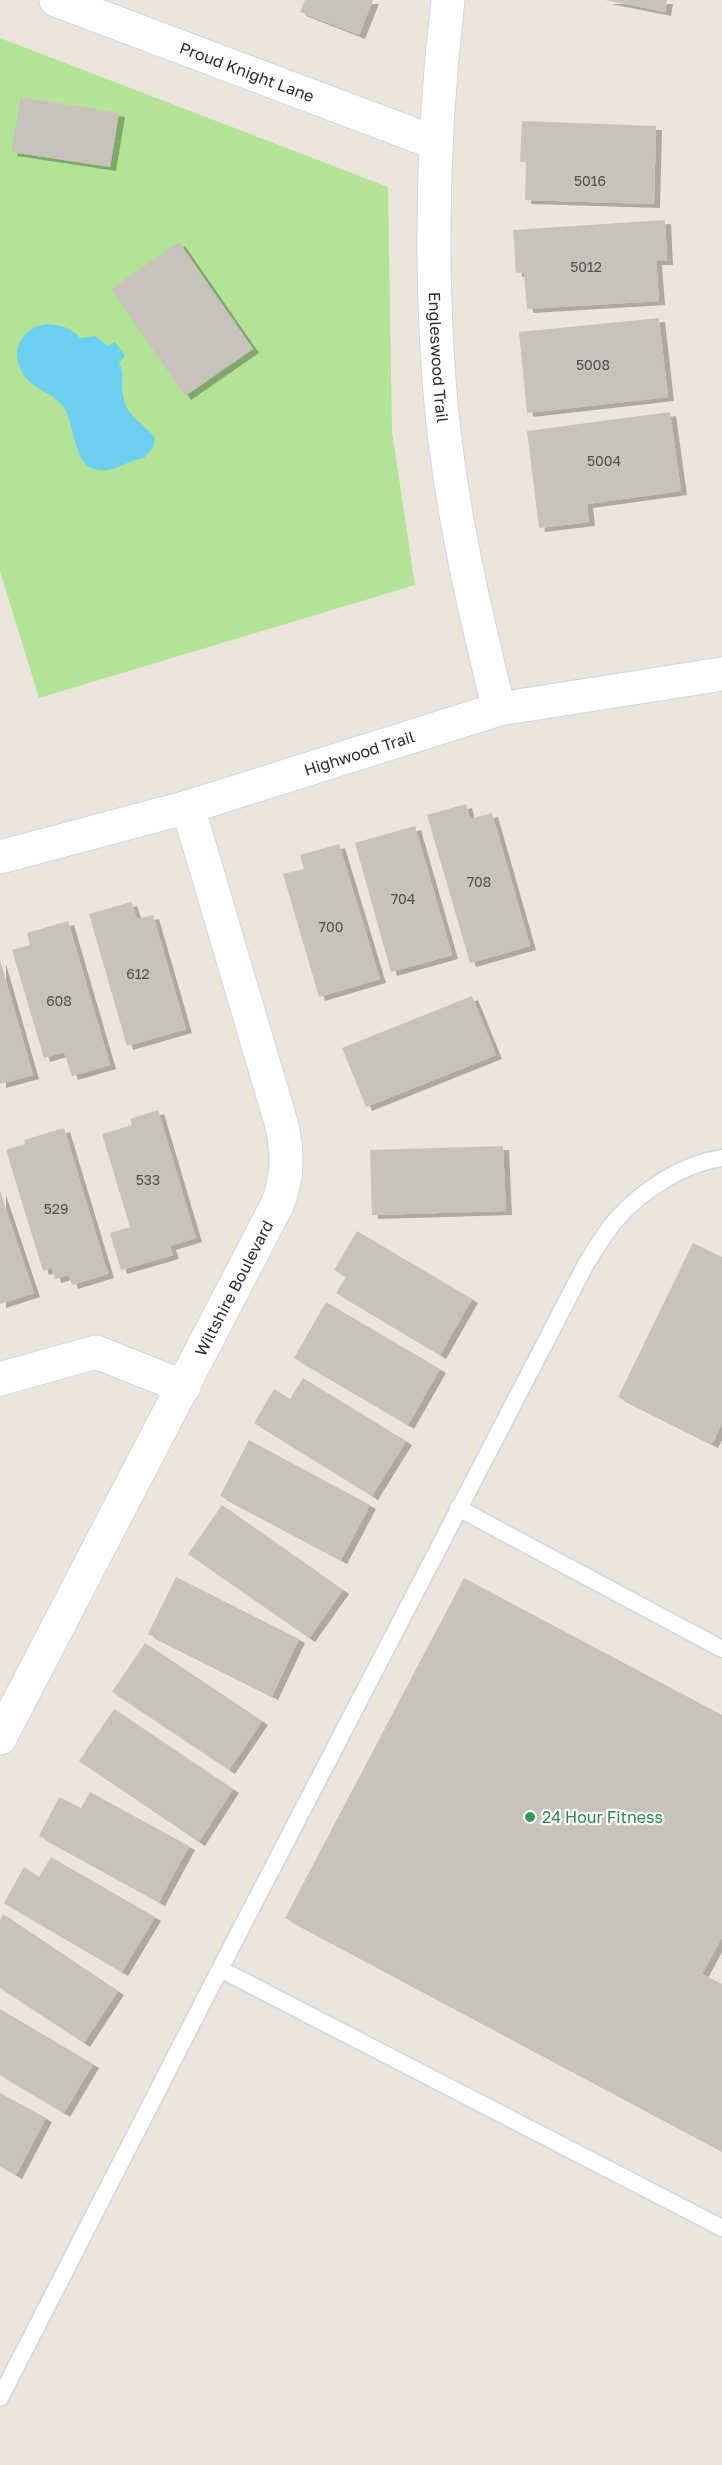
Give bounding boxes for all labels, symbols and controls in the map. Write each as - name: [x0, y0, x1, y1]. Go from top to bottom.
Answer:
- street label: Proud Knight Lane: [177, 37, 317, 106]
- house number: 5016: [574, 172, 606, 189]
- house number: 5012: [570, 258, 602, 275]
- street label: Engleswood Trail: [425, 292, 453, 424]
- house number: 5008: [576, 356, 610, 373]
- house number: 5004: [587, 452, 621, 469]
- street label: Highwood Trail: [301, 726, 417, 780]
- house number: 708: [467, 873, 491, 890]
- house number: 704: [391, 890, 415, 907]
- house number: 700: [319, 918, 343, 935]
- house number: 612: [126, 965, 150, 982]
- house number: 608: [46, 992, 72, 1009]
- house number: 533: [136, 1171, 160, 1188]
- house number: 529: [44, 1200, 68, 1217]
- street label: Wiltshire Boulevard: [190, 1217, 277, 1359]
- place label: 24 Hour Fitness: [542, 1807, 663, 1827]
- marker: 24 Hour Fitness: [523, 1810, 537, 1824]

